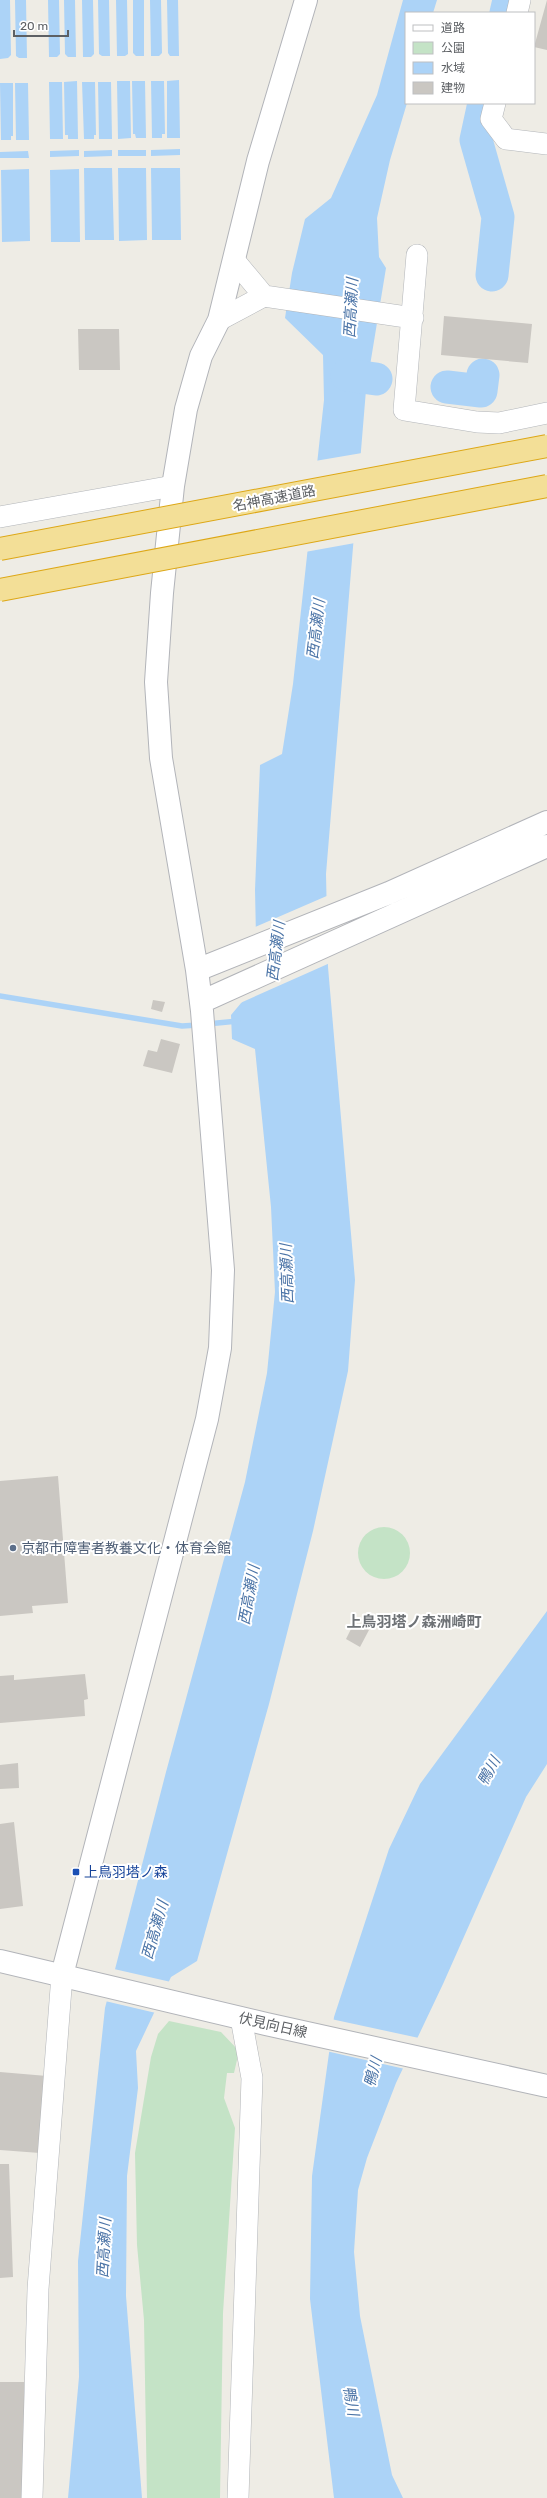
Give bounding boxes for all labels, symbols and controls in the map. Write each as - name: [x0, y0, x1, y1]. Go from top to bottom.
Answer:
- scale bar: [14, 12, 68, 38]
- legend: [405, 12, 535, 104]
- text: 20 m: [20, 19, 48, 33]
- text: 道路: [441, 21, 465, 35]
- text: 公園: [441, 41, 465, 55]
- text: 水域: [441, 61, 465, 75]
- text: 建物: [441, 81, 465, 95]
- water label: 西高瀬川: [340, 276, 362, 338]
- street label: 名神高速道路: [231, 482, 317, 515]
- water label: 西高瀬川: [303, 596, 329, 660]
- water label: 西高瀬川: [263, 918, 289, 982]
- water label: 西高瀬川: [277, 1242, 297, 1304]
- place label: 京都市障害者教養文化・体育会館: [21, 1540, 231, 1557]
- marker: 京都市障害者教養文化・体育会館: [8, 1543, 18, 1553]
- water label: 西高瀬川: [235, 1562, 263, 1626]
- district label: 上鳥羽塔ノ森洲崎町: [346, 1613, 482, 1631]
- water label: 鴨川: [474, 1752, 505, 1788]
- place label: 上鳥羽塔ノ森: [84, 1864, 168, 1881]
- marker: 上鳥羽塔ノ森: [71, 1867, 81, 1877]
- water label: 西高瀬川: [138, 1897, 172, 1961]
- street label: 伏見向日線: [237, 2009, 309, 2042]
- water label: 鴨川: [360, 2053, 386, 2089]
- water label: 西高瀬川: [93, 2216, 115, 2278]
- water label: 鴨川: [340, 2385, 363, 2419]

